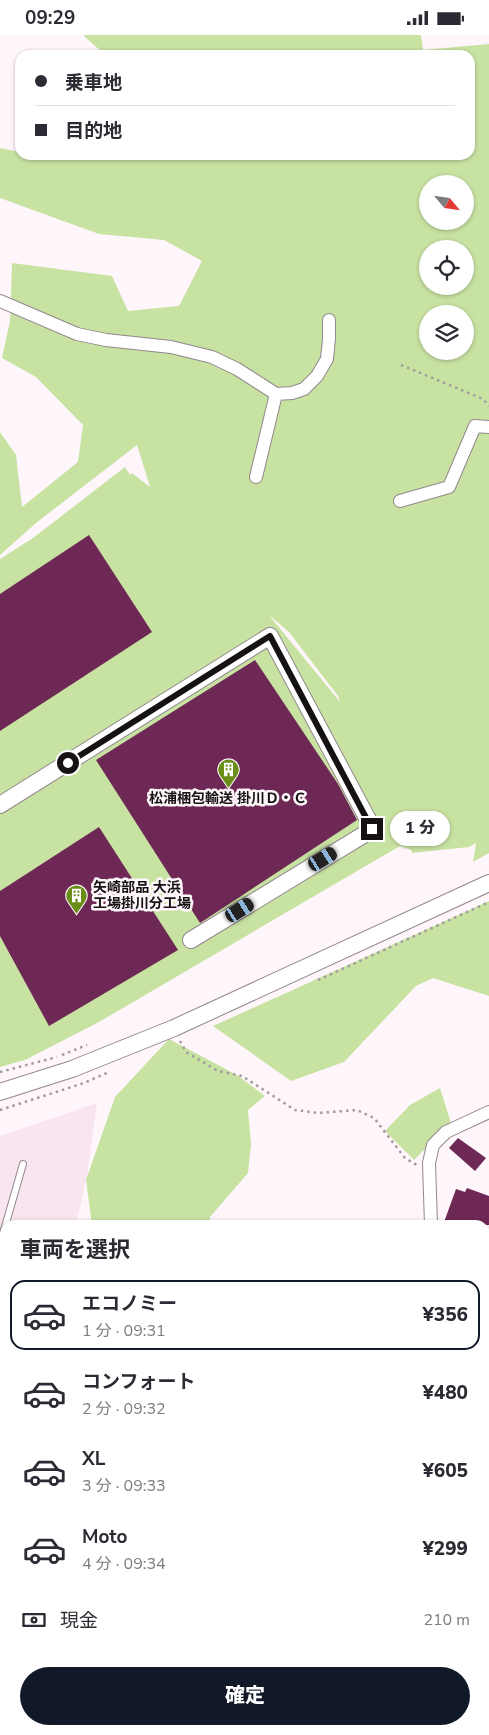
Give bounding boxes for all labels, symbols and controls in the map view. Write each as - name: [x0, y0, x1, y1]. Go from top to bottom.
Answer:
- text: 09:29: [25, 5, 75, 31]
- text: 乗車地: [65, 70, 122, 96]
- text: 目的地: [65, 118, 122, 144]
- north arrow: [419, 175, 474, 230]
- map controls: [419, 175, 474, 360]
- button: locate: [419, 240, 474, 295]
- button: layers: [419, 305, 474, 360]
- route start: [57, 752, 79, 774]
- building icon: 松浦梱包輸送 掛川Ｄ・Ｃ: [216, 758, 240, 789]
- place label: 松浦梱包輸送 掛川Ｄ・Ｃ: [149, 789, 307, 808]
- callout: 1 分: [390, 811, 450, 847]
- text: 1 分: [405, 817, 435, 839]
- route end: [361, 818, 383, 840]
- car: [306, 845, 339, 873]
- place label: 矢崎部品 大浜 工場掛川分工場: [93, 878, 191, 913]
- building icon: 矢崎部品 大浜 工場掛川分工場: [65, 883, 89, 914]
- car: [223, 896, 256, 924]
- text: 車両を選択: [20, 1235, 130, 1265]
- text: エコノミー: [82, 1291, 177, 1317]
- icon: car: [22, 1293, 67, 1338]
- text: ¥356: [422, 1302, 468, 1328]
- text: 1 分 · 09:31: [82, 1320, 166, 1342]
- text: コンフォート: [82, 1369, 195, 1395]
- icon: car: [22, 1371, 67, 1416]
- text: ¥480: [422, 1380, 468, 1406]
- text: 2 分 · 09:32: [82, 1398, 166, 1420]
- text: XL: [82, 1446, 105, 1472]
- icon: car: [22, 1449, 67, 1494]
- text: ¥605: [422, 1458, 468, 1484]
- text: 3 分 · 09:33: [82, 1475, 166, 1497]
- text: Moto: [82, 1524, 128, 1550]
- icon: car: [22, 1527, 67, 1572]
- text: ¥299: [422, 1536, 468, 1562]
- text: 4 分 · 09:34: [82, 1553, 166, 1575]
- icon: cash: [20, 1606, 48, 1634]
- text: 現金: [60, 1608, 98, 1634]
- text: 210 m: [423, 1609, 470, 1631]
- button: 確定: [20, 1667, 470, 1725]

